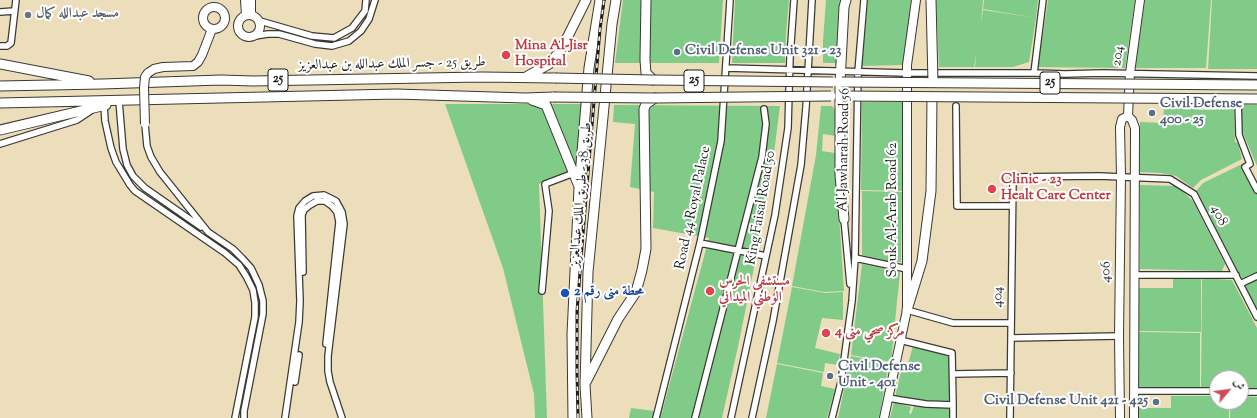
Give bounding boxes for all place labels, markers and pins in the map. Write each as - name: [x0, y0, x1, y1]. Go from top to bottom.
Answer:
- place label: مسجد عبدالله كمال: [36, 7, 119, 23]
- marker: مسجد عبدالله كمال: [23, 10, 33, 20]
- place label: Mina Al-Jisr Hospital: [515, 39, 588, 72]
- place label: Civil Defense Unit 321 - 23: [685, 44, 841, 60]
- marker: Civil Defense Unit 321 - 23: [672, 47, 682, 57]
- marker: Mina Al-Jisr Hospital: [500, 49, 512, 61]
- place label: Civil Defense 400 - 25: [1160, 97, 1242, 130]
- marker: Civil Defense 400 - 25: [1147, 108, 1157, 118]
- place label: Clinic - 23 Healt Care Center: [1001, 173, 1111, 206]
- marker: Clinic - 23 Healt Care Center: [986, 183, 998, 195]
- place label: مستشفى الحرس الوطني الميداني: [719, 275, 790, 308]
- place label: محطة منى رقم 2: [574, 285, 644, 301]
- marker: مستشفى الحرس الوطني الميداني: [704, 285, 716, 297]
- marker: محطة منى رقم 2: [559, 287, 571, 299]
- place label: مركز صحي منى 4: [835, 325, 905, 341]
- marker: مركز صحي منى 4: [820, 327, 832, 339]
- place label: Civil Defense Unit - 401: [838, 360, 920, 392]
- marker: Civil Defense Unit - 401: [825, 371, 835, 381]
- place label: Civil Defense Unit 421 - 425: [984, 394, 1148, 410]
- marker: Civil Defense Unit 421 - 425: [1151, 397, 1161, 407]

